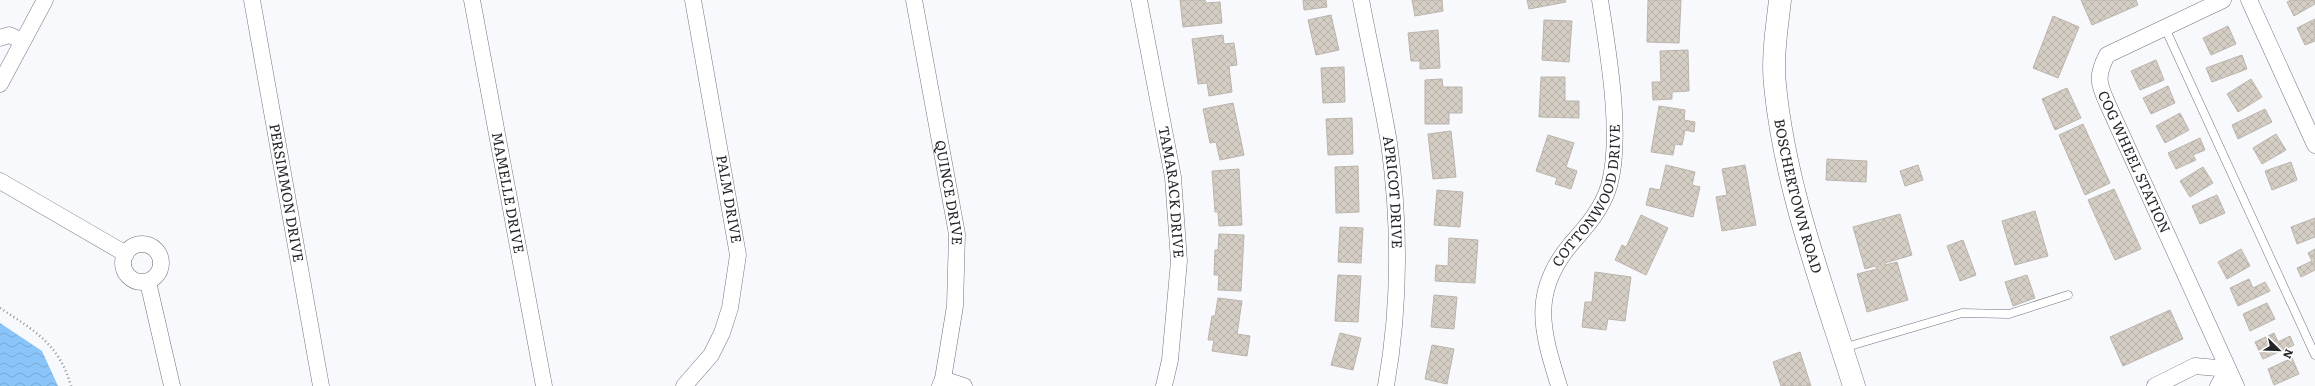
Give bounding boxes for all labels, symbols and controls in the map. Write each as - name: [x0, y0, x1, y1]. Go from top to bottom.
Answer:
- street label: COG WHEEL STATION: [2094, 87, 2176, 236]
- street label: BOSCHERTOWN ROAD: [1770, 117, 1828, 276]
- street label: PERSIMMON DRIVE: [265, 122, 310, 264]
- street label: TAMARACK DRIVE: [1154, 124, 1190, 259]
- street label: COTTONWOOD DRIVE: [1547, 124, 1624, 270]
- street label: MAMELLE DRIVE: [488, 130, 530, 255]
- street label: APRICOT DRIVE: [1379, 134, 1408, 249]
- street label: QUINCE DRIVE: [931, 138, 968, 246]
- street label: PALM DRIVE: [712, 153, 748, 245]
- north arrow: [2259, 330, 2299, 370]
- text: N: [2280, 347, 2298, 362]

